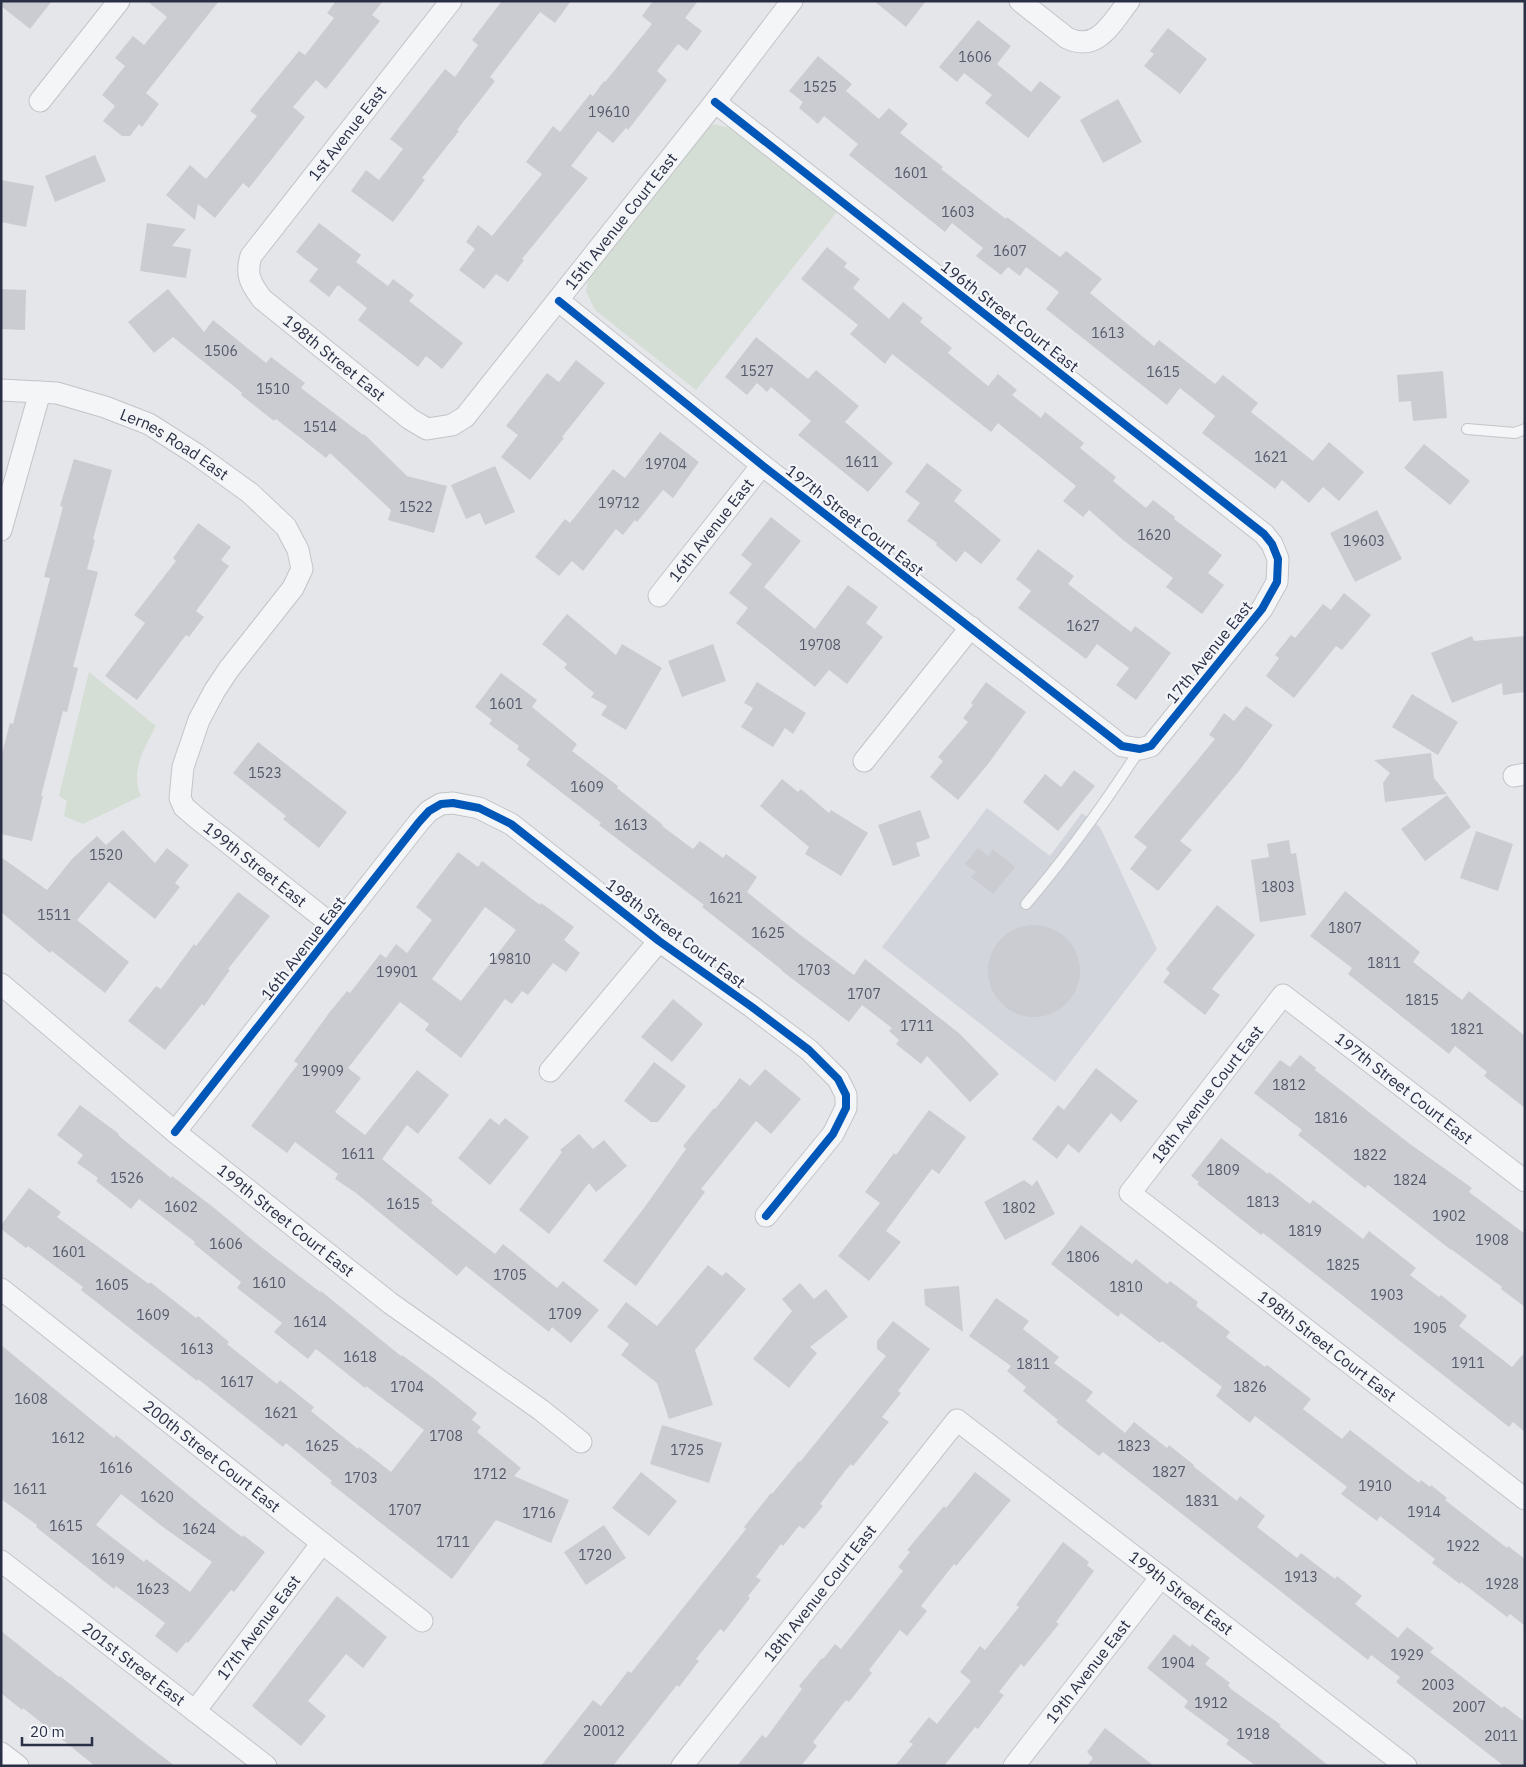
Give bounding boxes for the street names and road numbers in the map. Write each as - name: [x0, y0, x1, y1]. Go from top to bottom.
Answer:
- street label: 1st Avenue East: [304, 82, 390, 184]
- street label: 15th Avenue Court East: [560, 148, 681, 293]
- street label: 196th Street Court East: [937, 256, 1083, 376]
- street label: 198th Street East: [279, 310, 390, 405]
- street label: Lernes Road East: [117, 404, 233, 484]
- street label: 197th Street Court East: [782, 460, 928, 580]
- street label: 16th Avenue East: [664, 474, 758, 586]
- street label: 17th Avenue East: [1162, 597, 1256, 707]
- street label: 199th Street East: [199, 817, 311, 911]
- street label: 198th Street Court East: [602, 874, 750, 992]
- street label: 16th Avenue East: [256, 892, 350, 1004]
- street label: 18th Avenue Court East: [1147, 1021, 1267, 1167]
- street label: 197th Street Court East: [1331, 1028, 1477, 1148]
- street label: 199th Street Court East: [213, 1160, 358, 1281]
- street label: 198th Street Court East: [1254, 1286, 1400, 1406]
- street label: 200th Street Court East: [139, 1395, 285, 1516]
- street label: 18th Avenue Court East: [759, 1520, 880, 1666]
- street label: 199th Street East: [1125, 1546, 1237, 1639]
- street label: 17th Avenue East: [212, 1571, 304, 1684]
- street label: 19th Avenue East: [1041, 1615, 1134, 1727]
- street label: 201st Street East: [78, 1618, 189, 1710]

